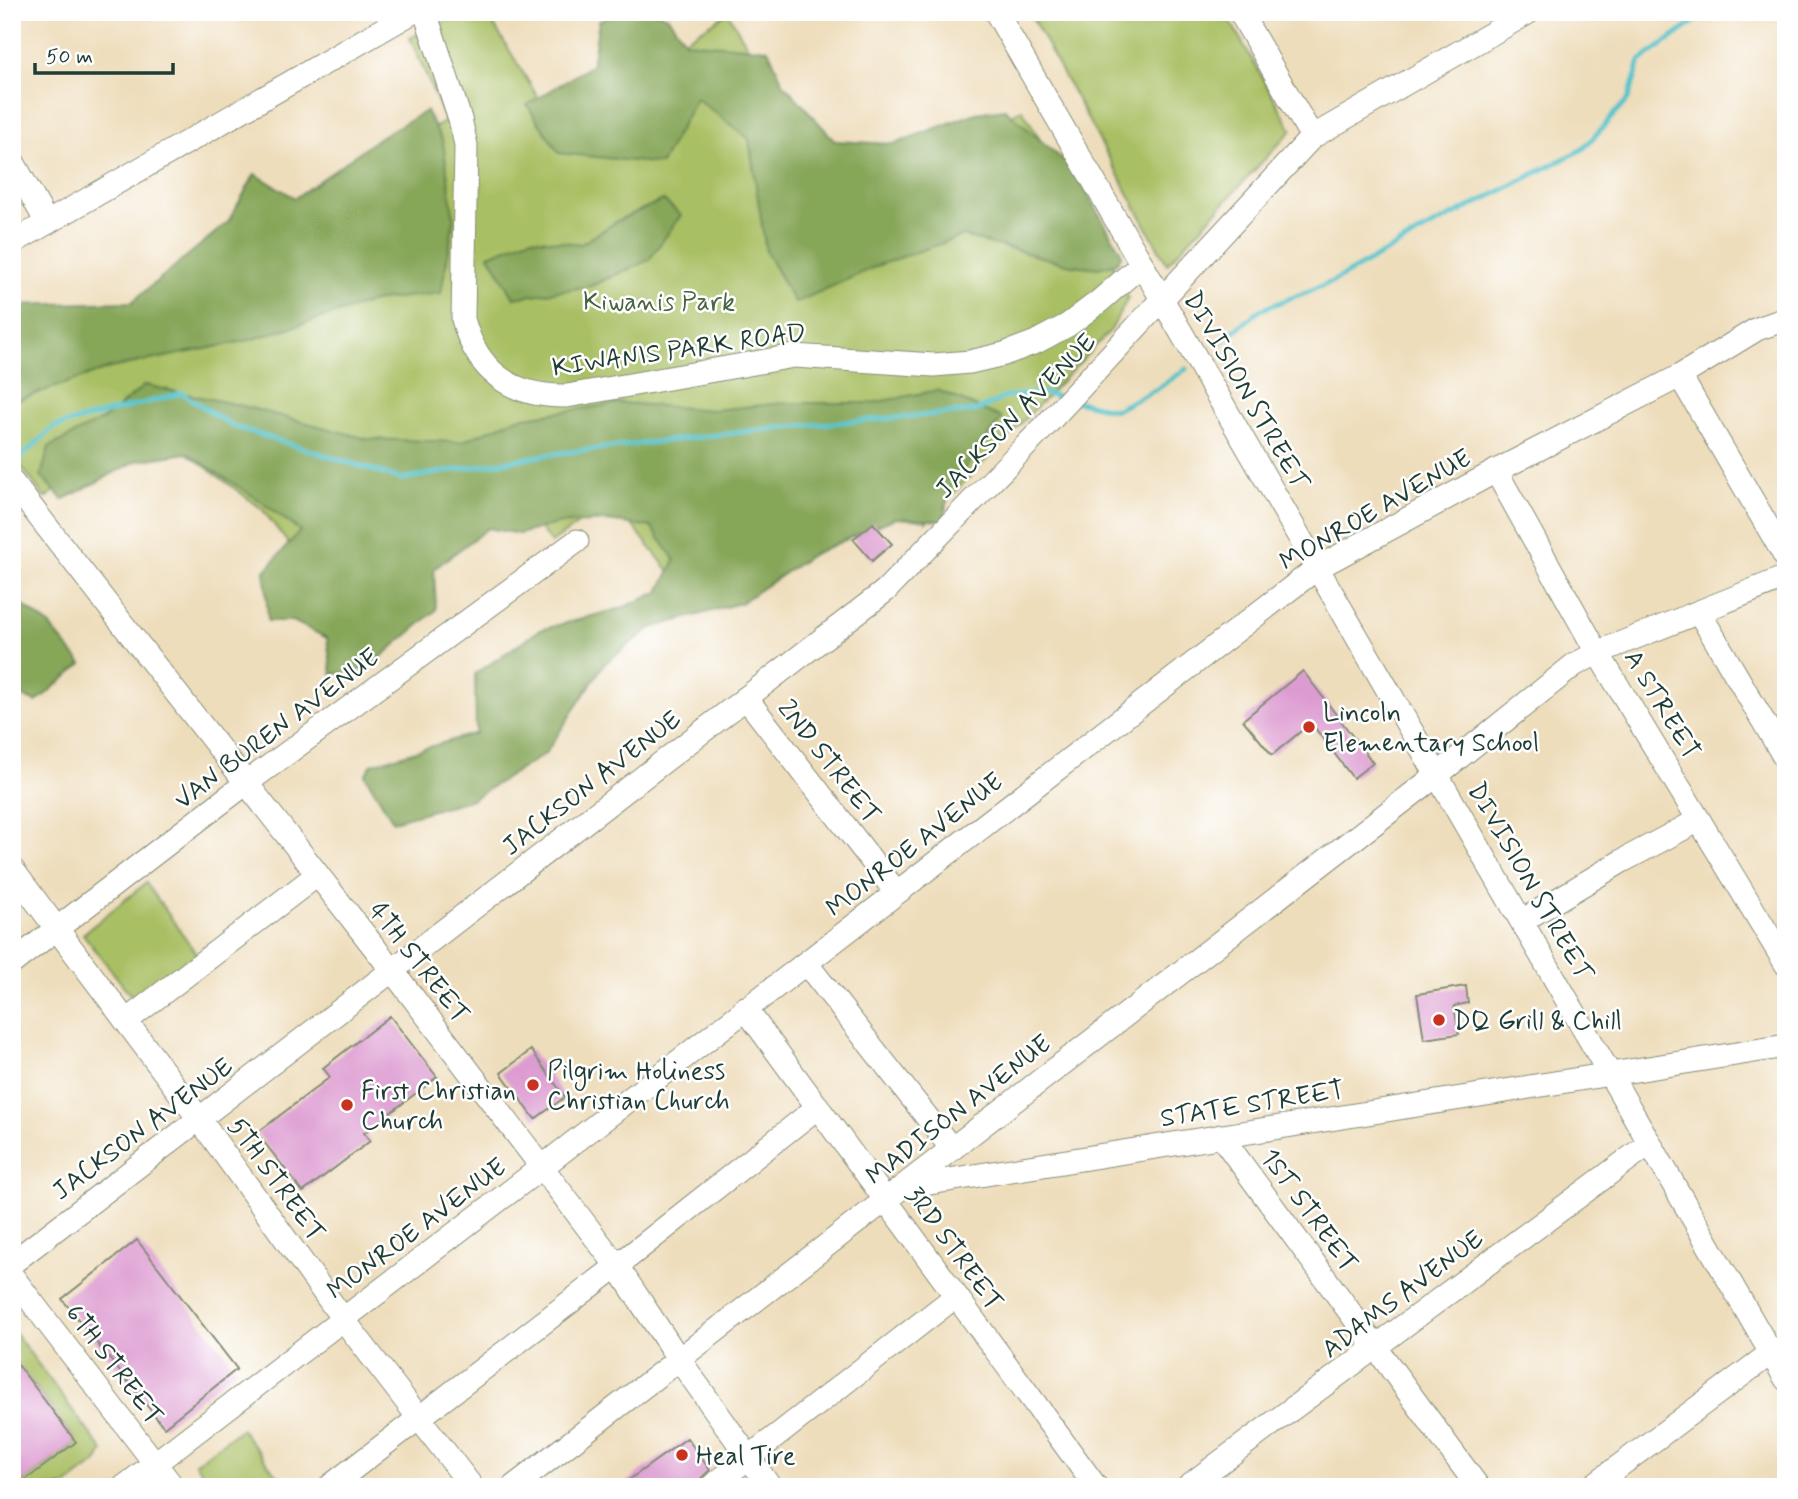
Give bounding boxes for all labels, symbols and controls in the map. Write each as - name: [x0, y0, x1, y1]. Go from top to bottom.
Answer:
- scale bar: [35, 32, 173, 76]
- text: 50 m: [46, 43, 93, 71]
- park label: Kiwanis Park: [583, 286, 735, 320]
- street label: DIVISION STREET: [1175, 286, 1317, 498]
- street label: KIWANIS PARK ROAD: [550, 316, 808, 386]
- street label: JACKSON AVENUE: [928, 326, 1104, 507]
- street label: MONROE AVENUE: [1274, 442, 1478, 580]
- street label: VAN BUREN AVENUE: [168, 641, 387, 818]
- street label: A STREET: [1615, 644, 1707, 766]
- street label: 2ND STREET: [769, 693, 888, 831]
- place label: Lincoln Elementary School: [1323, 697, 1539, 761]
- street label: JACKSON AVENUE: [496, 703, 689, 864]
- marker: Lincoln Elementary School: [1301, 719, 1317, 735]
- street label: MONROE AVENUE: [819, 766, 1011, 926]
- street label: DIVISION STREET: [1459, 777, 1601, 989]
- street label: 4TH STREET: [360, 896, 476, 1031]
- place label: DQ Grill & Chill: [1453, 1005, 1622, 1039]
- marker: DQ Grill & Chill: [1431, 1012, 1447, 1028]
- street label: MADISON AVENUE: [860, 1027, 1059, 1194]
- street label: JACKSON AVENUE: [46, 1050, 241, 1209]
- place label: Pilgrim Holiness Christian Church: [547, 1055, 730, 1119]
- street label: STATE STREET: [1158, 1074, 1347, 1136]
- place label: First Christian Church: [361, 1075, 516, 1139]
- marker: Pilgrim Holiness Christian Church: [525, 1077, 541, 1093]
- marker: First Christian Church: [339, 1097, 355, 1113]
- street label: 5TH STREET: [219, 1111, 332, 1249]
- street label: 1ST STREET: [1252, 1142, 1365, 1280]
- street label: MONROE AVENUE: [321, 1151, 514, 1308]
- street label: 3RD STREET: [897, 1180, 1010, 1318]
- street label: ADAMS AVENUE: [1315, 1223, 1491, 1367]
- street label: 6TH STREET: [57, 1298, 170, 1433]
- place label: Heal Tire: [696, 1440, 796, 1474]
- marker: Heal Tire: [674, 1447, 690, 1463]

